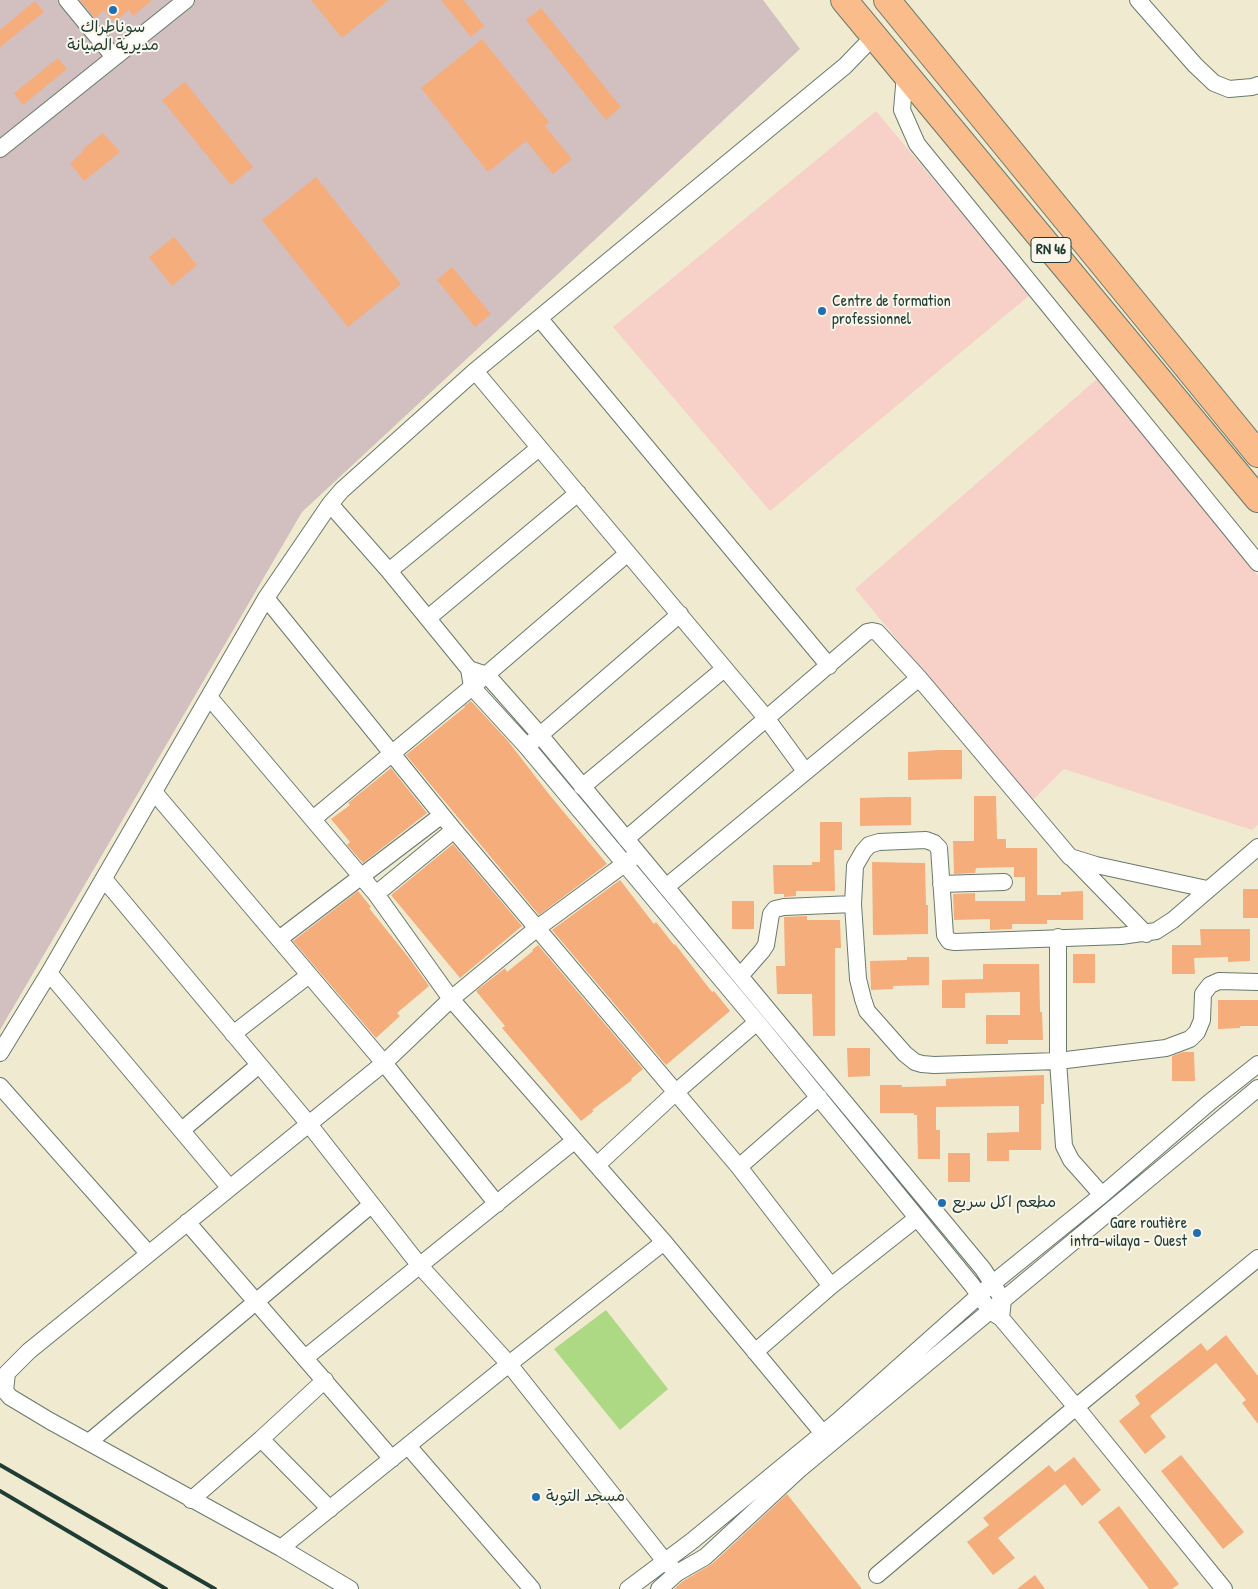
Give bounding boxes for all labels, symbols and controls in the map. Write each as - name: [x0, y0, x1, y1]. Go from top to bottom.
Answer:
- marker: سوناطراك مديرية الصيانة: [107, 4, 119, 16]
- place label: سوناطراك مديرية الصيانة: [67, 18, 159, 56]
- road number: RN 46: [1031, 238, 1071, 262]
- place label: Centre de formation professionnel: [832, 292, 951, 330]
- marker: Centre de formation professionnel: [816, 305, 828, 317]
- place label: مطعم اكل سريع: [952, 1193, 1056, 1213]
- marker: مطعم اكل سريع: [936, 1197, 948, 1209]
- place label: Gare routière intra-wilaya - Ouest: [1070, 1214, 1187, 1252]
- marker: Gare routière intra-wilaya - Ouest: [1191, 1227, 1203, 1239]
- place label: مسجد التوبة: [546, 1487, 625, 1507]
- marker: مسجد التوبة: [530, 1491, 542, 1503]

